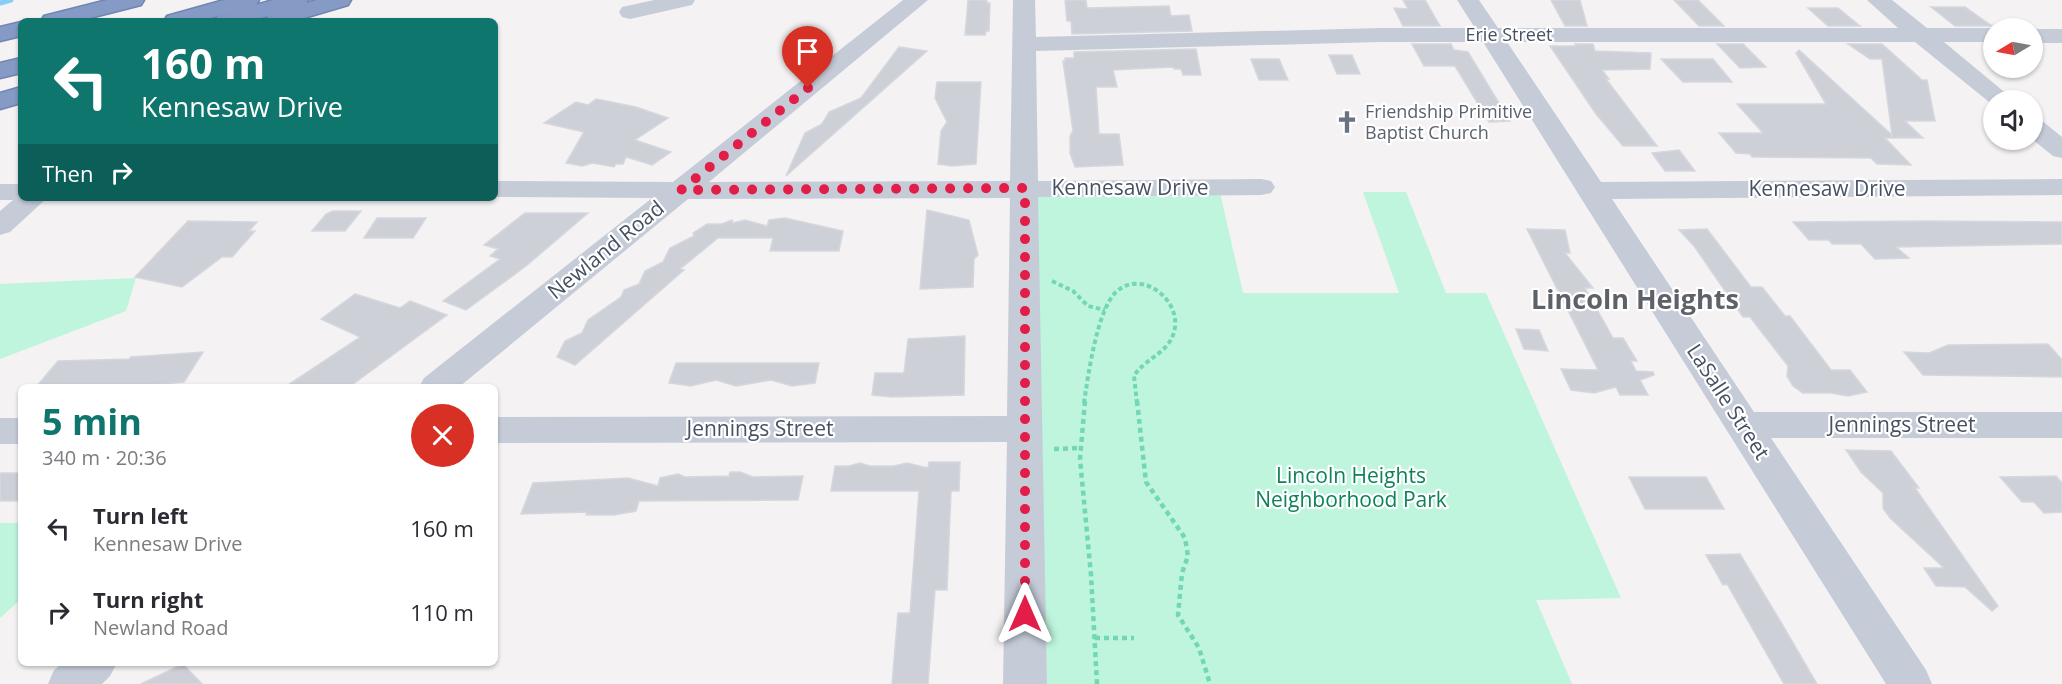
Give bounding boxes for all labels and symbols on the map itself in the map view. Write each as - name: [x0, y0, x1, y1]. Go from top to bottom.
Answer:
- north arrow: [1983, 18, 2043, 78]
- street label: Erie Street: [1466, 22, 1552, 46]
- pin: [782, 26, 833, 88]
- place label: Friendship Primitive Baptist Church: [1365, 99, 1532, 144]
- church icon: Friendship Primitive Baptist Church: [1334, 109, 1360, 135]
- street label: Kennesaw Drive: [1051, 173, 1209, 201]
- street label: Kennesaw Drive: [1748, 174, 1906, 202]
- street label: Newland Road: [541, 194, 669, 305]
- district label: Lincoln Heights: [1531, 280, 1739, 317]
- street label: LaSalle Street: [1681, 338, 1777, 465]
- street label: Jennings Street: [1827, 410, 1975, 438]
- street label: Jennings Street: [685, 414, 833, 442]
- park label: Lincoln Heights Neighborhood Park: [1255, 461, 1447, 513]
- position arrow: [993, 582, 1057, 646]

